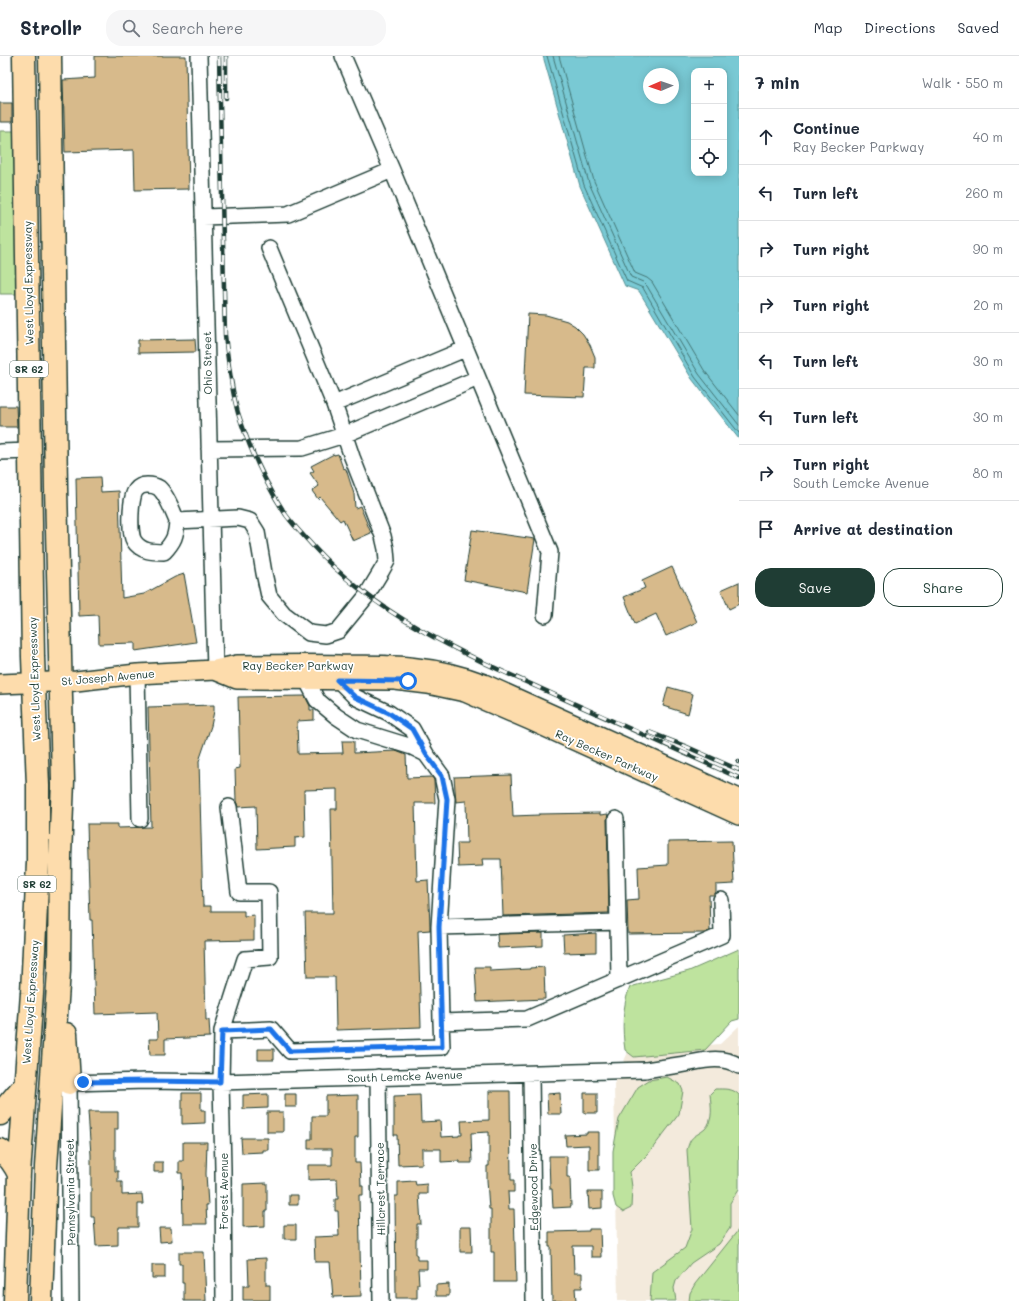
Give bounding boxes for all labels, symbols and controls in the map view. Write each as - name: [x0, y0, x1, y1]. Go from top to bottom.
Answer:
- search box: [106, 10, 386, 46]
- text: Strollr: [20, 15, 82, 40]
- icon: search: [120, 17, 142, 39]
- text: Search here: [152, 18, 243, 38]
- text: Map: [814, 18, 842, 37]
- text: Directions: [864, 18, 935, 37]
- text: Saved: [957, 18, 999, 37]
- north arrow: [643, 68, 679, 104]
- map controls: [691, 68, 727, 176]
- button: +: [691, 68, 727, 104]
- text: 7 min: [755, 71, 800, 93]
- text: Walk · 550 m: [922, 74, 1003, 91]
- button: −: [691, 104, 727, 140]
- text: Continue: [793, 118, 860, 138]
- icon: ahead: [755, 126, 777, 148]
- text: 40 m: [973, 128, 1003, 145]
- text: Ray Becker Parkway: [793, 138, 924, 155]
- button: locate: [691, 140, 727, 176]
- icon: left: [755, 182, 777, 204]
- text: Turn left: [793, 183, 858, 203]
- text: 260 m: [965, 184, 1003, 201]
- street label: West Lloyd Expressway: [19, 220, 37, 345]
- icon: right: [755, 238, 777, 260]
- text: Turn right: [793, 239, 870, 259]
- text: 90 m: [973, 240, 1003, 257]
- icon: right: [755, 294, 777, 316]
- text: Turn right: [793, 295, 870, 315]
- text: 20 m: [973, 296, 1003, 313]
- street label: Ohio Street: [199, 331, 215, 395]
- icon: left: [755, 350, 777, 372]
- text: Turn left: [793, 351, 858, 371]
- text: 30 m: [973, 352, 1003, 369]
- road number: SR 62: [10, 361, 48, 377]
- icon: left: [755, 406, 777, 428]
- text: Turn left: [793, 407, 858, 427]
- text: 30 m: [973, 408, 1003, 425]
- text: Turn right: [793, 454, 870, 474]
- icon: right: [755, 462, 777, 484]
- text: 80 m: [973, 464, 1003, 481]
- text: South Lemcke Avenue: [793, 474, 929, 491]
- icon: arrive: [755, 518, 777, 540]
- text: Arrive at destination: [793, 519, 953, 539]
- button: Save: [755, 568, 875, 607]
- button: Share: [883, 568, 1003, 607]
- street label: West Lloyd Expressway: [24, 616, 44, 741]
- street label: Ray Becker Parkway: [242, 658, 354, 673]
- street label: St Joseph Avenue: [61, 665, 156, 689]
- route start: [399, 672, 417, 690]
- street label: Ray Becker Parkway: [553, 726, 661, 785]
- road number: SR 62: [18, 876, 56, 892]
- street label: West Lloyd Expressway: [18, 939, 42, 1065]
- street label: South Lemcke Avenue: [347, 1066, 463, 1086]
- route end: [74, 1073, 92, 1091]
- street label: Pennsylvania Street: [62, 1138, 78, 1246]
- street label: Hillcrest Terrace: [372, 1142, 388, 1236]
- street label: Edgewood Drive: [525, 1143, 541, 1231]
- street label: Forest Avenue: [216, 1152, 231, 1229]

